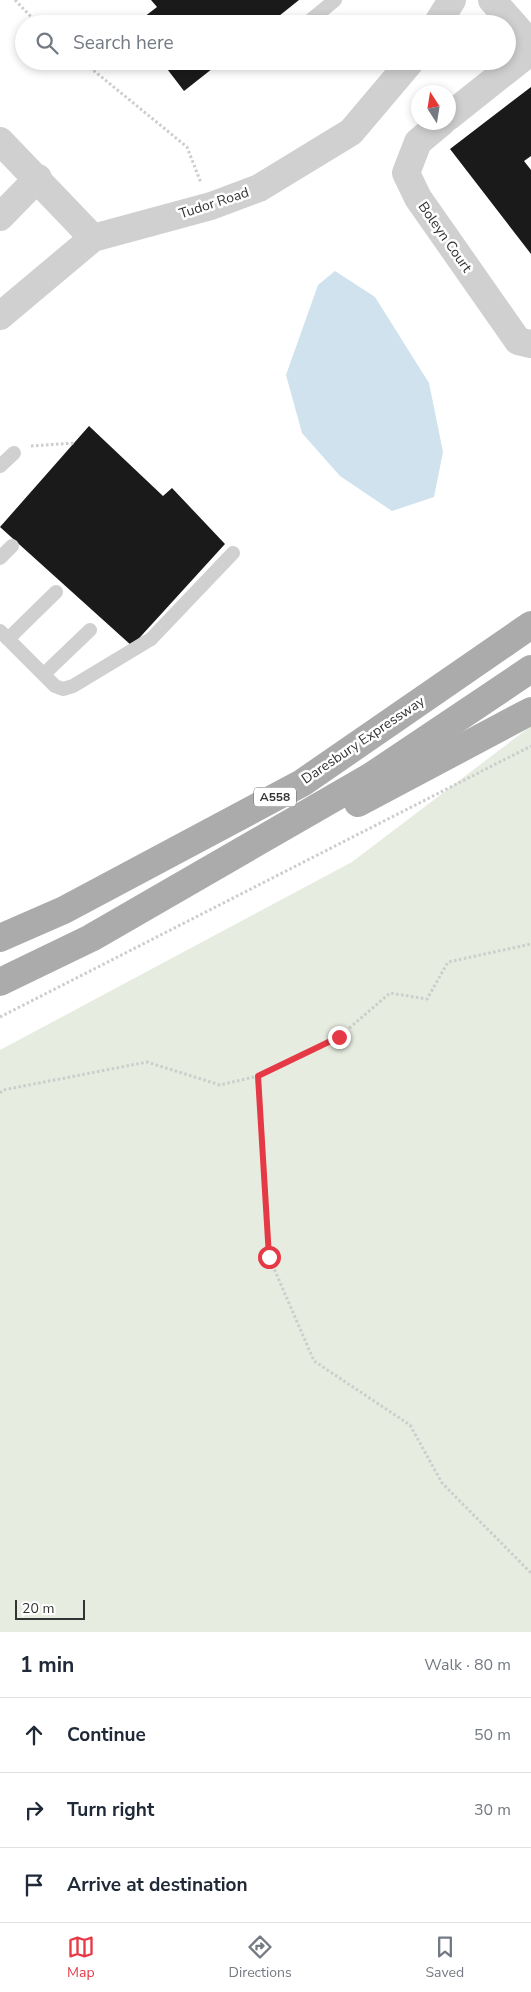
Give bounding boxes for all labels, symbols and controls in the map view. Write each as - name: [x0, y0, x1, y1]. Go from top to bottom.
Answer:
- search box: [15, 15, 516, 70]
- icon: search: [33, 29, 61, 57]
- text: Search here: [73, 30, 174, 56]
- north arrow: [411, 85, 456, 130]
- street label: Tudor Road: [177, 183, 251, 223]
- street label: Boleyn Court: [414, 198, 476, 276]
- street label: Daresbury Expressway: [298, 691, 429, 788]
- road number: A558: [254, 788, 296, 806]
- route end: [328, 1026, 351, 1049]
- route start: [258, 1246, 281, 1269]
- scale bar: [15, 1597, 85, 1620]
- text: 20 m: [22, 1599, 54, 1618]
- text: 1 min: [20, 1651, 74, 1679]
- text: Walk · 80 m: [424, 1654, 511, 1676]
- icon: ahead: [20, 1721, 48, 1749]
- text: Continue: [67, 1722, 146, 1748]
- text: 50 m: [474, 1724, 511, 1746]
- icon: right: [20, 1796, 48, 1824]
- text: Turn right: [67, 1797, 154, 1823]
- text: 30 m: [474, 1799, 511, 1821]
- icon: arrive: [20, 1871, 48, 1899]
- text: Arrive at destination: [67, 1872, 248, 1898]
- tab: Map: [67, 1933, 95, 1982]
- tab: Directions: [229, 1933, 292, 1982]
- tab: Saved: [425, 1933, 464, 1982]

